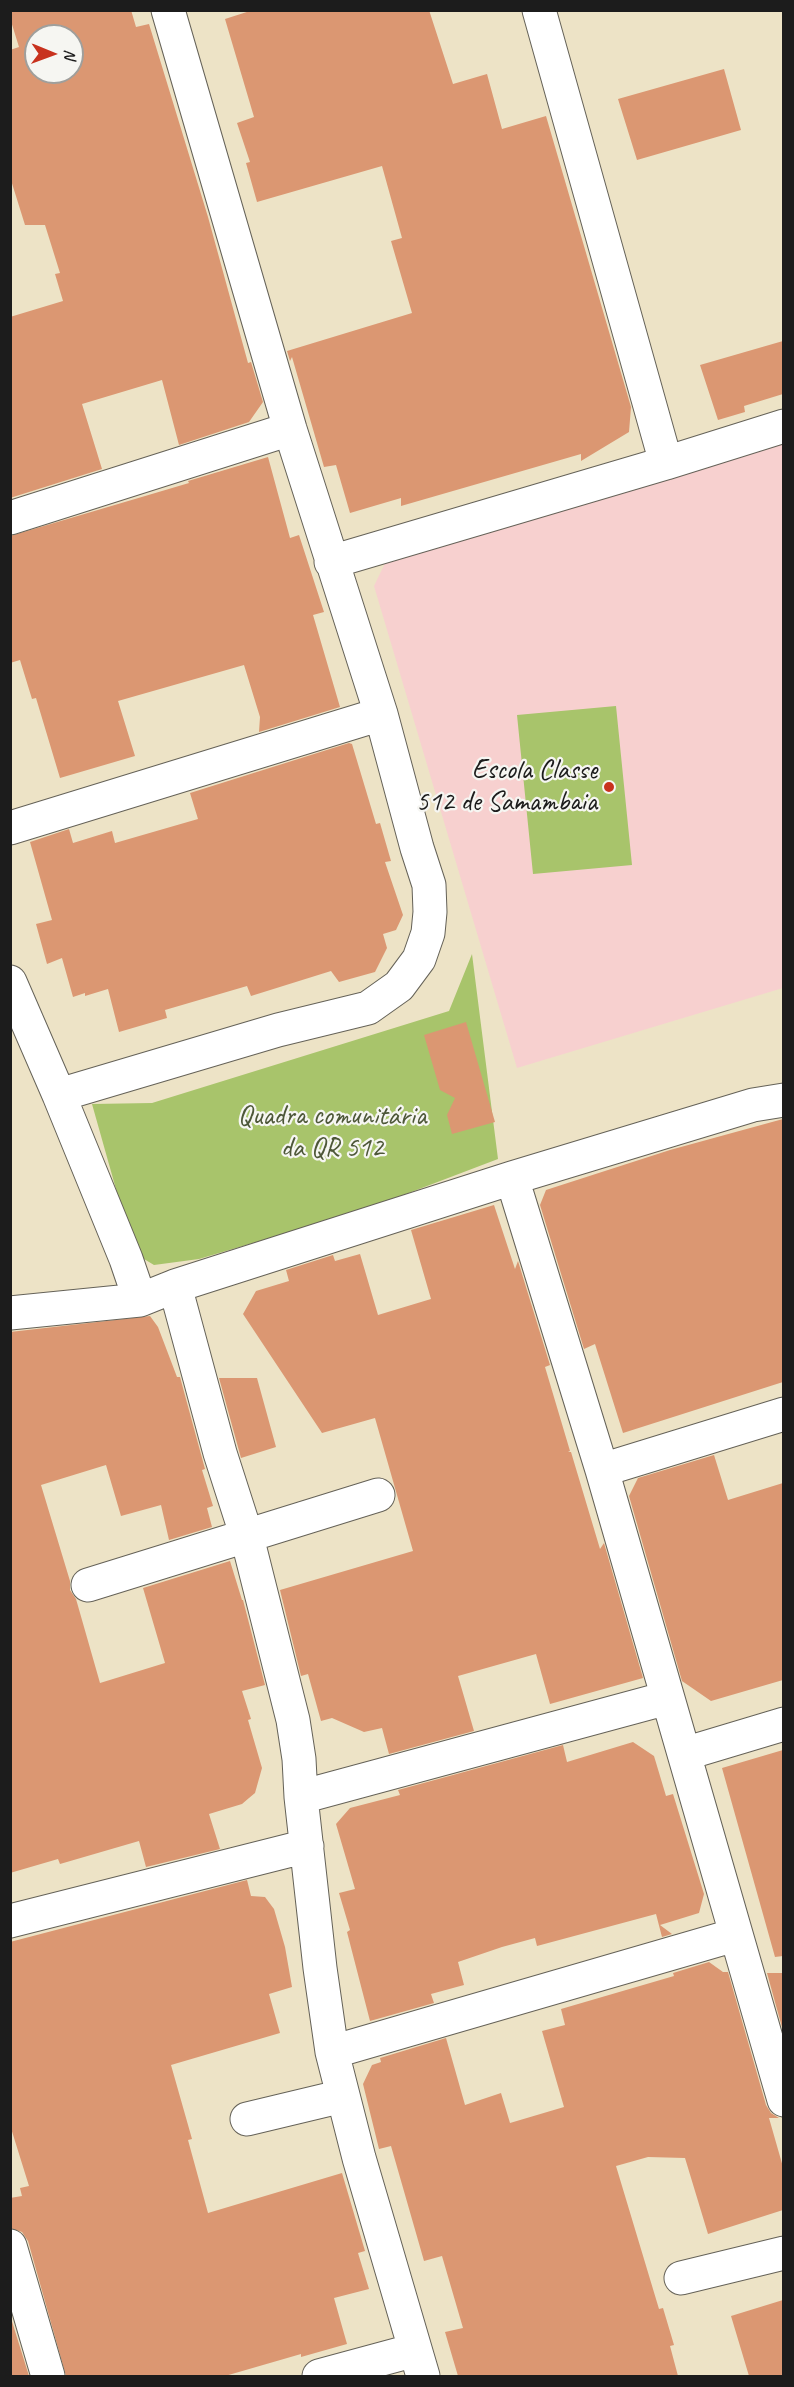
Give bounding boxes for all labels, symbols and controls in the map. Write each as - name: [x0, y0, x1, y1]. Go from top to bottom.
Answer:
- north arrow: [24, 24, 84, 84]
- text: N: [60, 49, 80, 59]
- place label: Escola Classe 512 de Samambaia: [416, 754, 597, 820]
- marker: Escola Classe 512 de Samambaia: [602, 780, 616, 794]
- park label: Quadra comunitária da QR 512: [238, 1100, 426, 1166]

